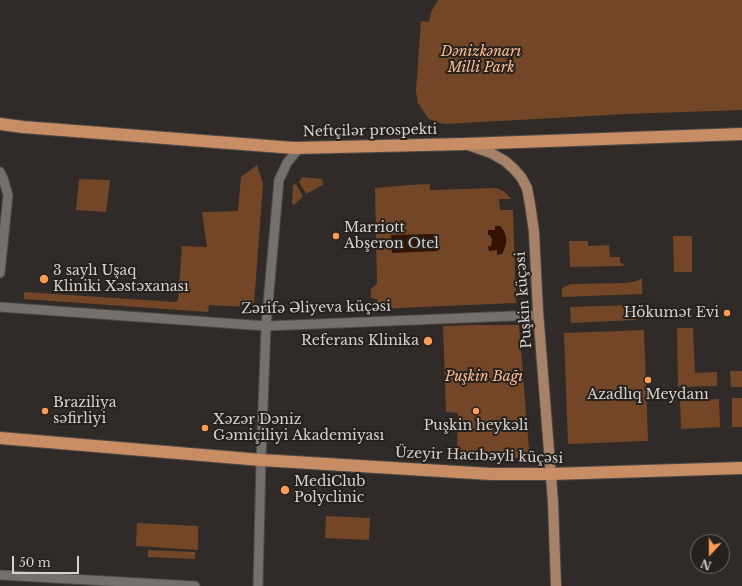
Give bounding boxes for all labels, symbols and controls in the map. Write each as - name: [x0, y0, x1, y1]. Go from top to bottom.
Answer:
- park label: Dənizkənarı Milli Park: [441, 44, 521, 76]
- street label: Neftçilər prospekti: [303, 121, 437, 141]
- place label: Marriott Abşeron Otel: [344, 220, 439, 252]
- marker: Marriott Abşeron Otel: [331, 231, 341, 241]
- street label: Puşkin küçəsi: [512, 251, 536, 349]
- place label: 3 saylı Uşaq Kliniki Xəstəxanası: [53, 263, 189, 296]
- marker: 3 saylı Uşaq Kliniki Xəstəxanası: [38, 273, 50, 285]
- street label: Zərifə Əliyeva küçəsi: [241, 298, 391, 318]
- place label: Hökumət Evi: [624, 305, 719, 321]
- marker: Hökumət Evi: [722, 308, 732, 318]
- place label: Referans Klinika: [301, 333, 419, 349]
- marker: Referans Klinika: [422, 335, 434, 347]
- park label: Puşkin Bağı: [445, 369, 523, 385]
- marker: Azadlıq Meydanı: [643, 375, 653, 385]
- place label: Azadlıq Meydanı: [587, 387, 709, 403]
- place label: Braziliya səfirliyi: [53, 395, 117, 428]
- marker: Braziliya səfirliyi: [40, 406, 50, 416]
- marker: Puşkin heykəli: [471, 406, 481, 416]
- place label: Xəzər Dəniz Gəmiçiliyi Akademiyası: [213, 412, 384, 444]
- place label: Puşkin heykəli: [424, 418, 528, 434]
- marker: Xəzər Dəniz Gəmiçiliyi Akademiyası: [200, 423, 210, 433]
- street label: Üzeyir Hacıbəyli küçəsi: [395, 445, 563, 467]
- place label: MediClub Polyclinic: [294, 474, 365, 506]
- marker: MediClub Polyclinic: [279, 484, 291, 496]
- north arrow: [690, 534, 730, 574]
- scale bar: [14, 548, 81, 574]
- text: 50 m: [19, 555, 51, 570]
- text: N: [699, 556, 713, 573]

